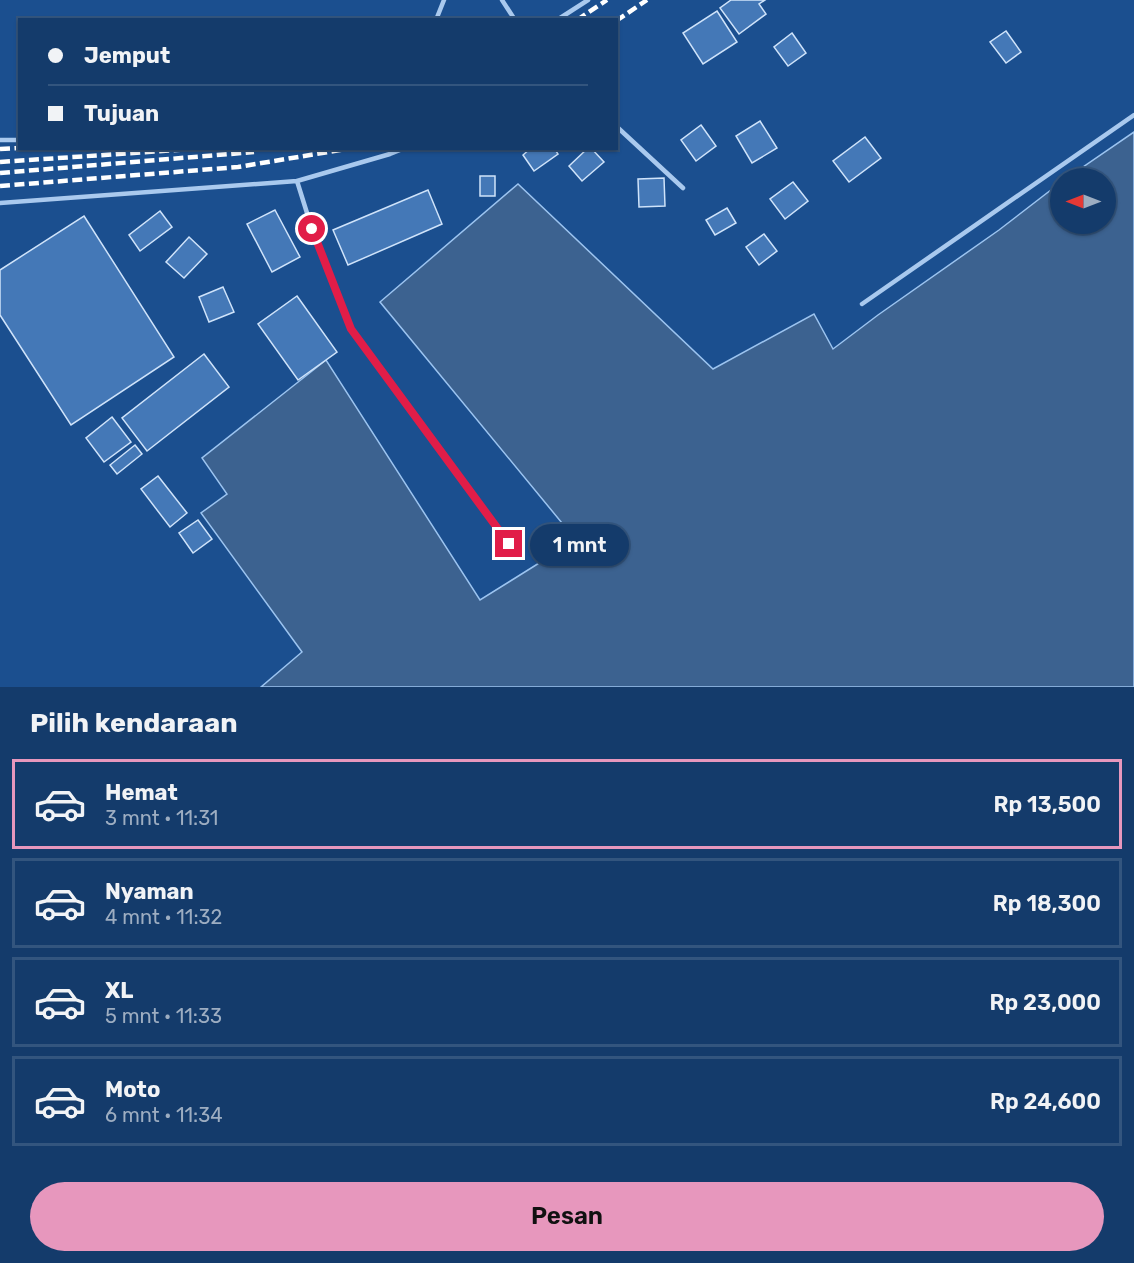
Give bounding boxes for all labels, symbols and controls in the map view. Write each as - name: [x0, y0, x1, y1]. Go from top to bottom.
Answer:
- text: Jemput: [84, 42, 170, 69]
- text: Tujuan: [84, 100, 159, 127]
- north arrow: [1050, 168, 1116, 234]
- map controls: [1050, 168, 1116, 234]
- route start: [298, 215, 325, 242]
- callout: 1 mnt: [530, 523, 629, 565]
- route end: [495, 530, 522, 557]
- text: 1 mnt: [553, 533, 606, 557]
- text: Pilih kendaraan: [30, 707, 238, 739]
- icon: car: [33, 777, 87, 831]
- text: Hemat: [105, 779, 178, 806]
- text: Rp 13,500: [993, 791, 1101, 818]
- text: 3 mnt · 11:31: [105, 806, 218, 830]
- icon: car: [33, 876, 87, 930]
- text: Nyaman: [105, 878, 194, 905]
- text: Rp 18,300: [993, 890, 1101, 917]
- text: 4 mnt · 11:32: [105, 905, 222, 929]
- icon: car: [33, 975, 87, 1029]
- text: XL: [105, 977, 133, 1004]
- text: Rp 23,000: [989, 989, 1101, 1016]
- text: 5 mnt · 11:33: [105, 1004, 222, 1028]
- icon: car: [33, 1074, 87, 1128]
- text: Moto: [105, 1076, 160, 1103]
- text: Rp 24,600: [990, 1088, 1101, 1115]
- text: 6 mnt · 11:34: [105, 1103, 223, 1127]
- button: Pesan: [30, 1182, 1104, 1251]

